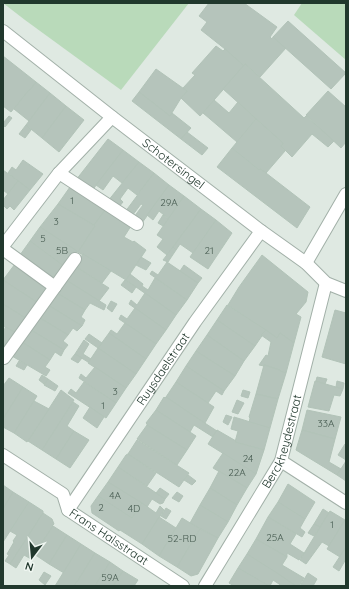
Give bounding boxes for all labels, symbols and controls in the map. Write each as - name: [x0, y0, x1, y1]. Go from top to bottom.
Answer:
- street label: Schotersingel: [139, 135, 208, 192]
- house number: 1: [70, 194, 74, 207]
- house number: 29A: [160, 196, 178, 209]
- house number: 3: [53, 215, 59, 228]
- house number: 5: [40, 232, 46, 245]
- house number: 5B: [56, 244, 68, 257]
- house number: 21: [204, 244, 214, 257]
- street label: Ruysdaelstraat: [133, 330, 193, 408]
- house number: 3: [112, 385, 118, 398]
- street label: Berckheydestraat: [258, 393, 304, 491]
- house number: 1: [101, 399, 105, 412]
- house number: 33A: [318, 417, 335, 430]
- house number: 24: [243, 452, 253, 465]
- house number: 22A: [228, 466, 246, 479]
- house number: 4A: [109, 489, 121, 502]
- house number: 2: [98, 501, 104, 514]
- house number: 4D: [128, 502, 140, 515]
- street label: Frans Halsstraat: [67, 505, 151, 568]
- house number: 1: [330, 518, 334, 531]
- house number: 25A: [266, 531, 284, 544]
- house number: 52-RD: [168, 532, 196, 545]
- north arrow: [12, 537, 52, 577]
- text: N: [23, 559, 35, 574]
- house number: 59A: [101, 571, 119, 584]

